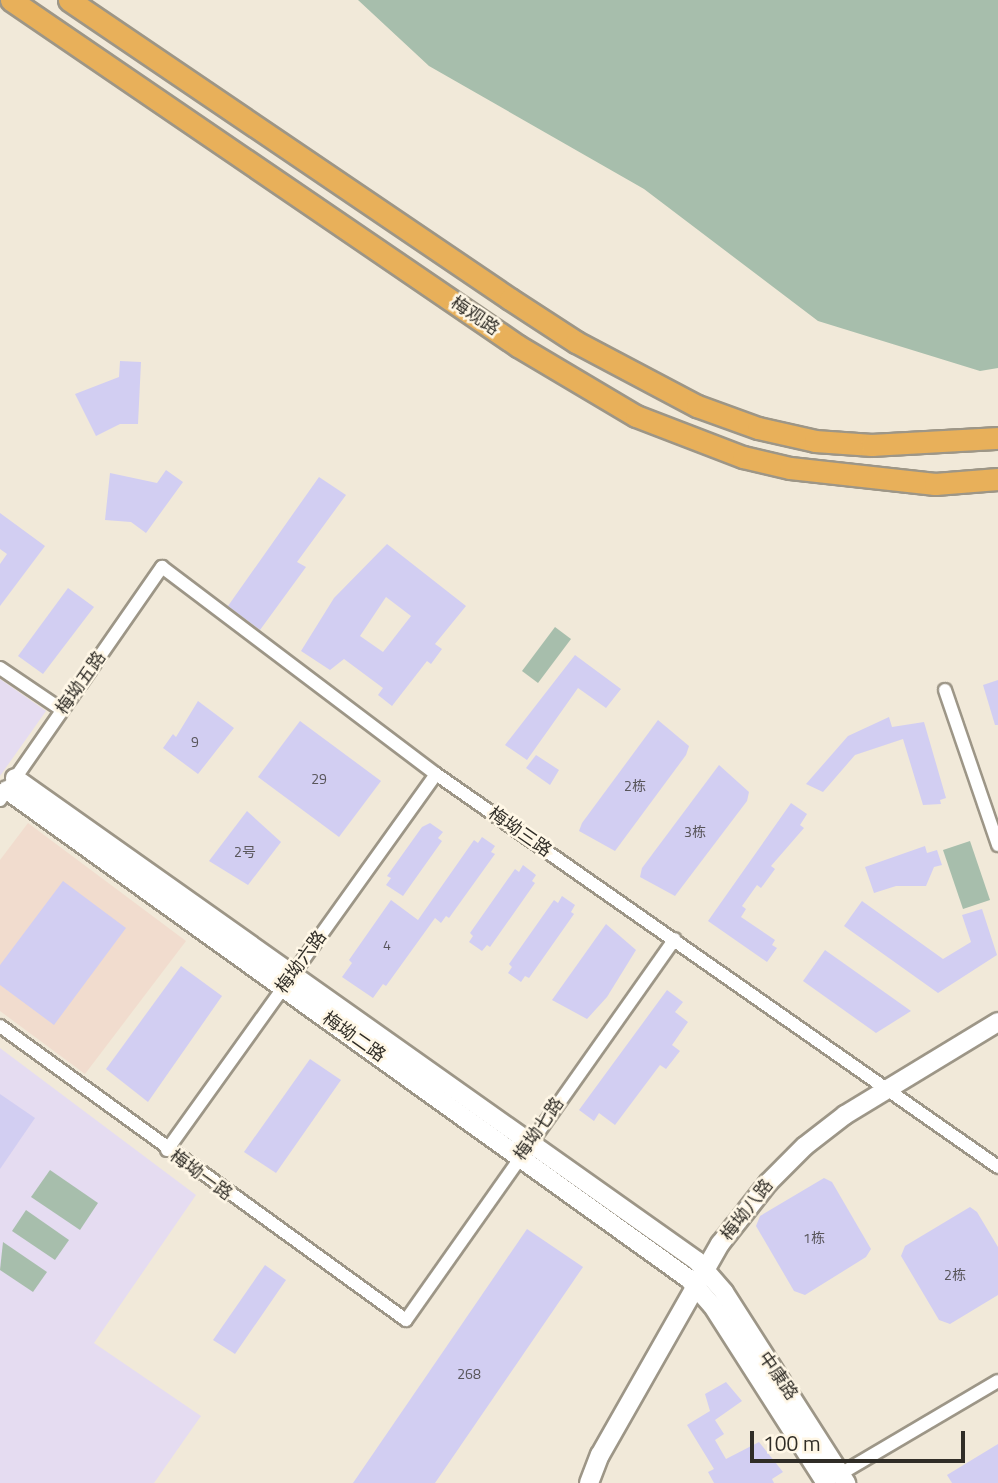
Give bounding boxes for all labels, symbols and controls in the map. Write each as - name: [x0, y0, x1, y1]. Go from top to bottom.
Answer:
- street label: 梅观路: [447, 292, 503, 340]
- street label: 梅坳五路: [52, 647, 110, 719]
- house number: 9: [191, 734, 199, 750]
- house number: 29: [311, 771, 327, 787]
- house number: 2栋: [624, 778, 646, 794]
- street label: 梅坳三路: [484, 803, 556, 861]
- house number: 3栋: [684, 824, 706, 840]
- house number: 2号: [234, 844, 256, 860]
- street label: 梅坳六路: [271, 927, 331, 997]
- house number: 4: [383, 937, 391, 953]
- street label: 梅坳二路: [318, 1008, 390, 1066]
- street label: 梅坳七路: [510, 1093, 568, 1165]
- street label: 梅坳一路: [166, 1145, 236, 1205]
- street label: 梅坳八路: [716, 1175, 778, 1245]
- house number: 1栋: [803, 1230, 825, 1246]
- house number: 2栋: [944, 1267, 966, 1283]
- street label: 中康路: [754, 1348, 802, 1404]
- house number: 268: [457, 1366, 481, 1382]
- scale bar: [753, 1416, 968, 1460]
- text: 100 m: [763, 1427, 820, 1459]

